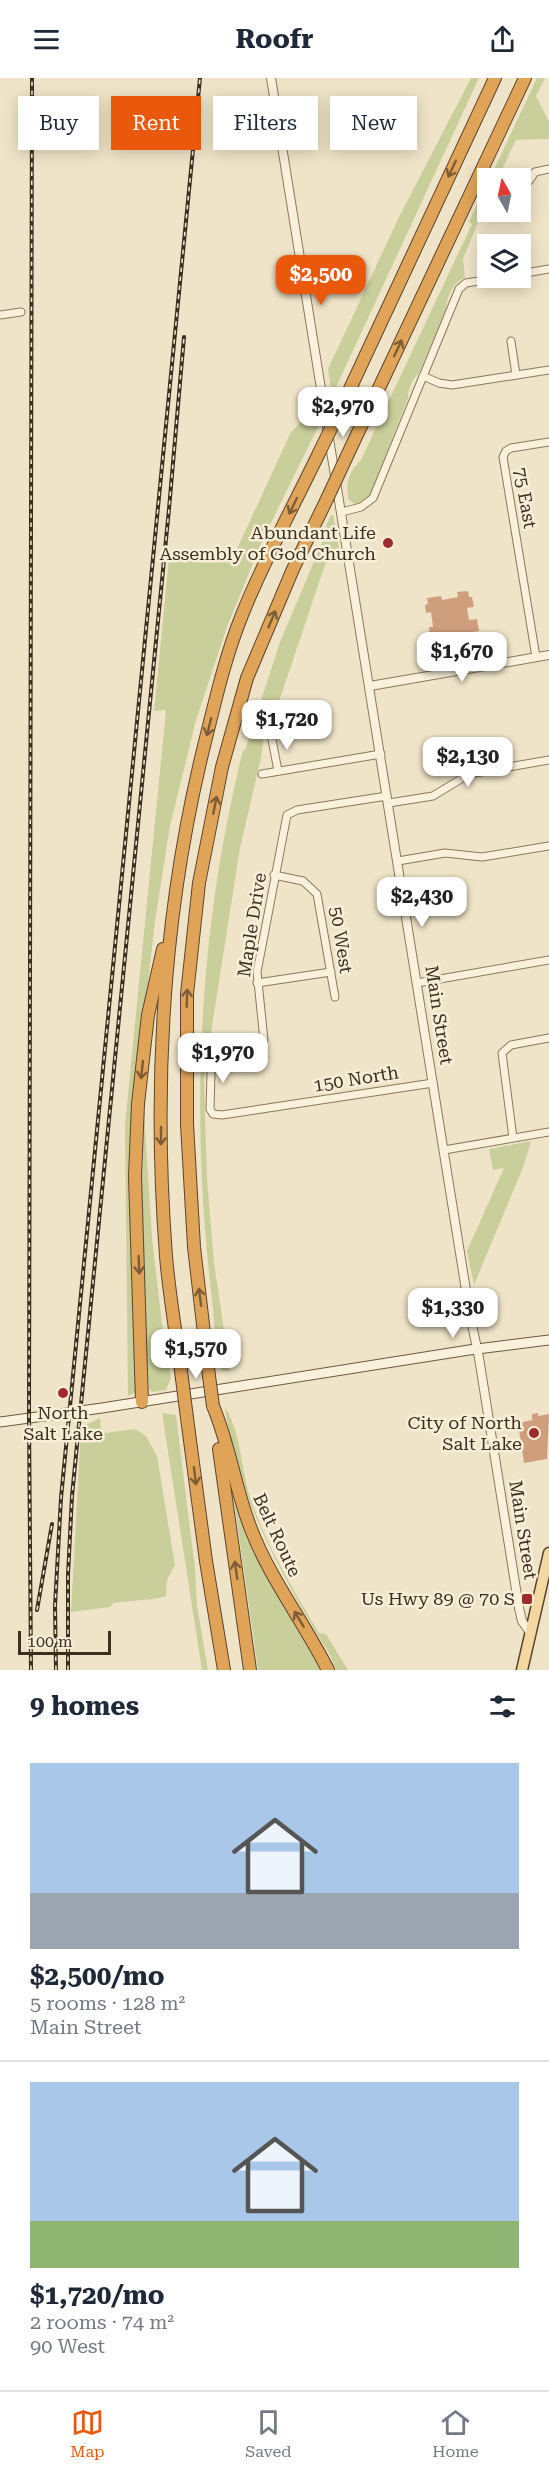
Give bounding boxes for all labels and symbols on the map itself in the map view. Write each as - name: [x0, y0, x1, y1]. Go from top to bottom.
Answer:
- one-way arrow: [446, 159, 458, 177]
- north arrow: [477, 168, 531, 222]
- pin: $2,500: [272, 255, 370, 306]
- one-way arrow: [392, 339, 404, 357]
- pin: $2,970: [294, 387, 392, 438]
- street label: 75 East: [510, 466, 541, 530]
- one-way arrow: [287, 496, 298, 514]
- place label: Abundant Life Assembly of God Church: [160, 522, 376, 564]
- marker: Abundant Life Assembly of God Church: [381, 536, 395, 550]
- one-way arrow: [267, 610, 278, 629]
- pin: $1,670: [413, 632, 511, 683]
- pin: $1,720: [238, 700, 336, 751]
- one-way arrow: [202, 717, 214, 736]
- pin: $2,130: [419, 737, 517, 788]
- one-way arrow: [210, 795, 221, 815]
- street label: Maple Drive: [233, 871, 270, 979]
- pin: $2,430: [373, 877, 471, 928]
- street label: 50 West: [326, 905, 357, 975]
- street label: Main Street: [421, 964, 458, 1066]
- one-way arrow: [182, 988, 193, 1008]
- pin: $1,970: [174, 1033, 272, 1084]
- one-way arrow: [136, 1060, 147, 1080]
- street label: 150 North: [312, 1061, 400, 1096]
- one-way arrow: [155, 1125, 167, 1145]
- one-way arrow: [133, 1254, 145, 1274]
- one-way arrow: [194, 1288, 205, 1307]
- pin: $1,330: [404, 1288, 502, 1339]
- pin: $1,570: [147, 1329, 245, 1380]
- marker: North Salt Lake: [56, 1386, 70, 1400]
- place label: North Salt Lake: [23, 1402, 103, 1444]
- place label: City of North Salt Lake: [407, 1412, 522, 1454]
- marker: City of North Salt Lake: [527, 1426, 541, 1440]
- one-way arrow: [190, 1466, 201, 1485]
- street label: Main Street: [505, 1479, 542, 1581]
- street label: Belt Route: [249, 1490, 306, 1580]
- one-way arrow: [231, 1561, 242, 1581]
- place label: Us Hwy 89 @ 70 S: [361, 1588, 515, 1609]
- marker: Us Hwy 89 @ 70 S: [520, 1592, 534, 1606]
- one-way arrow: [293, 1611, 305, 1628]
- scale bar: [18, 1628, 111, 1656]

